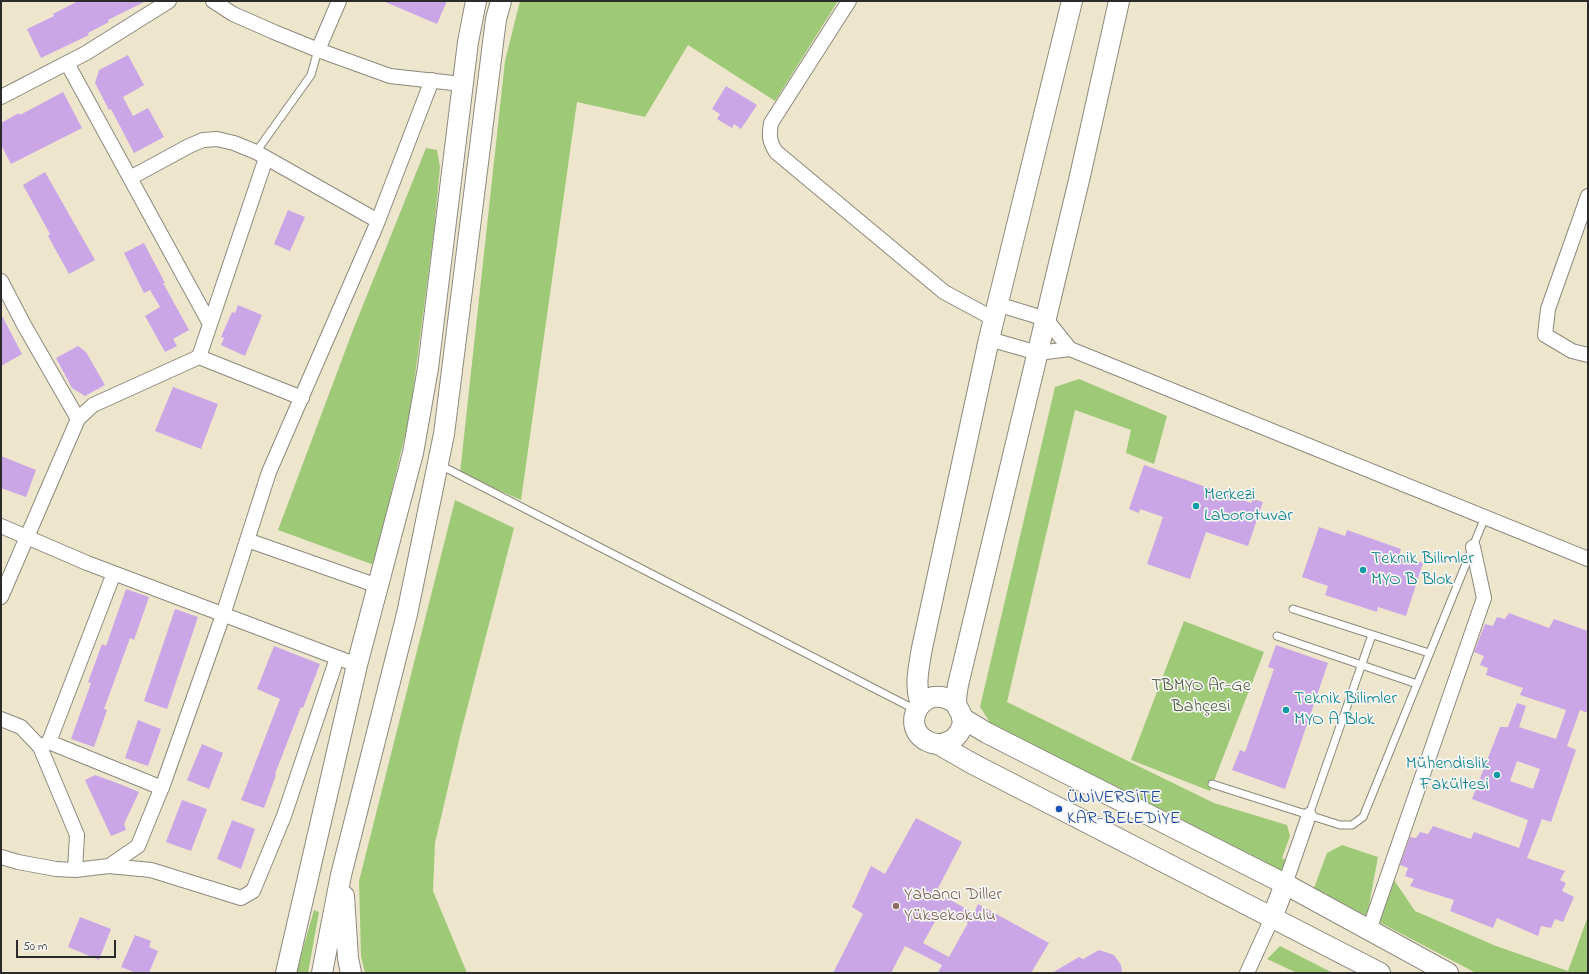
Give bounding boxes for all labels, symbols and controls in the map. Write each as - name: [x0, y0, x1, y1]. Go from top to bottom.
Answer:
- place label: Merkezi Laborotuvar: [1204, 485, 1293, 528]
- marker: Merkezi Laborotuvar: [1191, 501, 1201, 511]
- place label: Teknik Bilimler MYO B Blok: [1371, 549, 1474, 592]
- marker: Teknik Bilimler MYO B Blok: [1358, 565, 1368, 575]
- park label: TBMYO Ar-Ge Bahçesi: [1151, 676, 1251, 718]
- place label: Teknik Bilimler MYO A Blok: [1294, 689, 1397, 732]
- marker: Teknik Bilimler MYO A Blok: [1281, 705, 1291, 715]
- place label: Mühendislik Fakültesi: [1406, 754, 1489, 796]
- marker: Mühendislik Fakültesi: [1492, 770, 1502, 780]
- place label: ÜNİVERSİTE KAR-BELEDİYE: [1067, 788, 1181, 830]
- marker: ÜNİVERSİTE KAR-BELEDİYE: [1054, 804, 1064, 814]
- place label: Yabancı Diller Yüksekokulu: [904, 885, 1002, 928]
- marker: Yabancı Diller Yüksekokulu: [891, 901, 901, 911]
- scale bar: [18, 932, 118, 958]
- text: 50 m: [23, 938, 47, 956]

